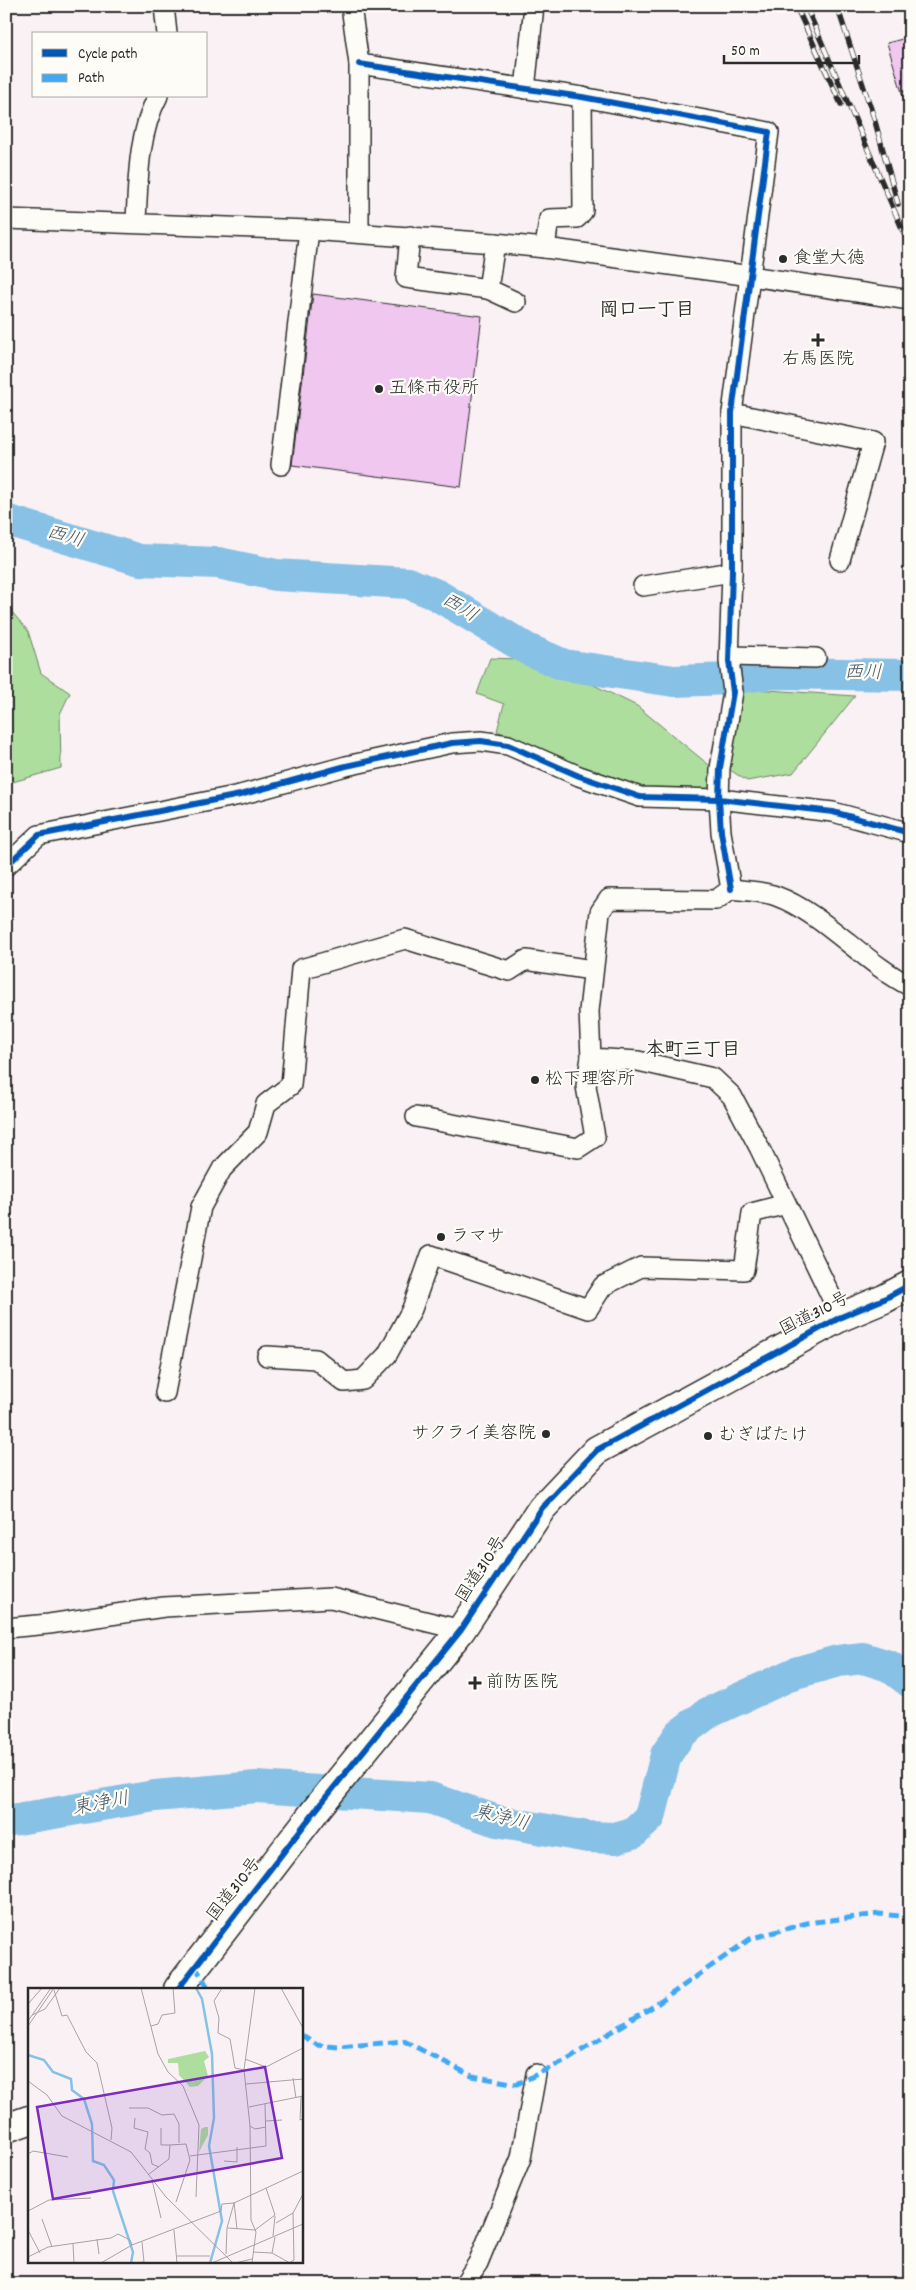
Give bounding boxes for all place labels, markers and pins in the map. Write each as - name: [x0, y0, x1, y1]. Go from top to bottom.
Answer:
- place label: 食堂大徳: [793, 247, 865, 272]
- marker: 食堂大徳: [777, 253, 789, 265]
- marker: 右馬医院: [811, 333, 825, 347]
- place label: 右馬医院: [782, 348, 854, 373]
- place label: 五條市役所: [389, 377, 479, 402]
- marker: 五條市役所: [373, 383, 385, 395]
- place label: 松下理容所: [545, 1068, 635, 1093]
- marker: 松下理容所: [529, 1074, 541, 1086]
- place label: ラマサ: [451, 1225, 505, 1250]
- marker: ラマサ: [435, 1231, 447, 1243]
- place label: サクライ美容院: [411, 1422, 536, 1447]
- place label: むぎばたけ: [718, 1424, 808, 1449]
- marker: サクライ美容院: [540, 1428, 552, 1440]
- marker: むぎばたけ: [702, 1430, 714, 1442]
- place label: 前防医院: [486, 1671, 558, 1696]
- marker: 前防医院: [468, 1676, 482, 1690]

